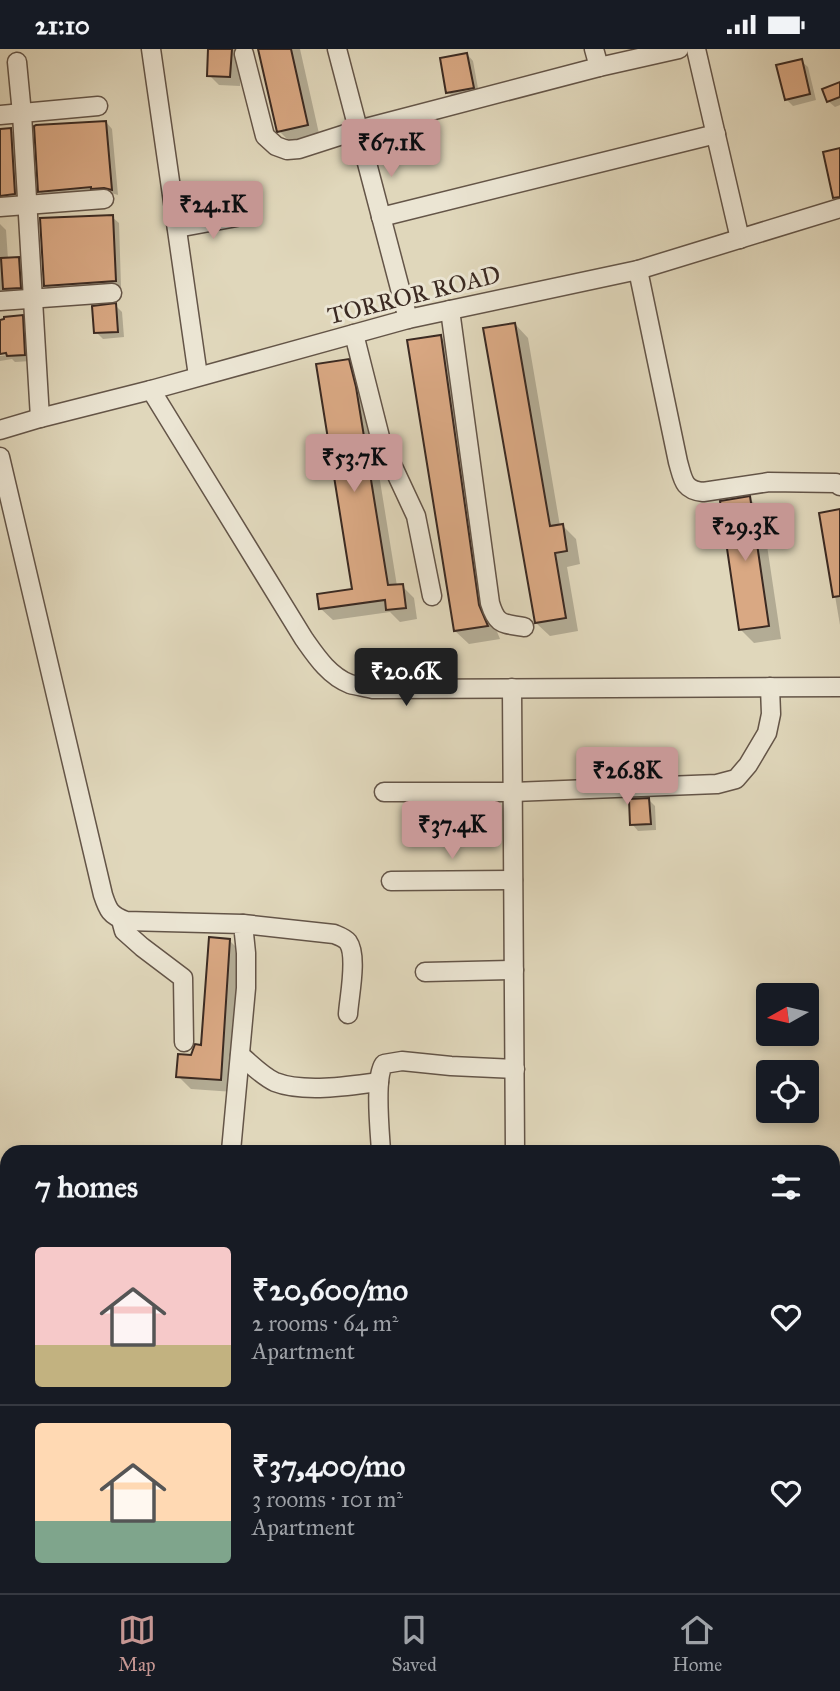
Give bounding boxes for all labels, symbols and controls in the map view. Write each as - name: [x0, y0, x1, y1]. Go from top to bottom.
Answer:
- text: 21:10: [35, 9, 90, 41]
- pin: ₹67.1K: [334, 120, 448, 179]
- text: ₹67.1K: [357, 128, 425, 156]
- pin: ₹24.1K: [156, 181, 270, 241]
- text: ₹24.1K: [179, 190, 247, 218]
- street label: TORROR ROAD: [324, 259, 504, 331]
- pin: ₹53.7K: [297, 435, 411, 494]
- text: ₹53.7K: [321, 443, 387, 471]
- pin: ₹29.3K: [688, 503, 802, 563]
- text: ₹29.3K: [711, 512, 779, 540]
- pin: ₹20.6K: [349, 649, 463, 708]
- text: ₹20.6K: [371, 657, 441, 685]
- pin: ₹26.8K: [570, 747, 684, 807]
- text: ₹26.8K: [592, 756, 662, 784]
- pin: ₹37.4K: [395, 801, 509, 861]
- text: ₹37.4K: [418, 810, 486, 838]
- north arrow: [756, 983, 819, 1047]
- map controls: [756, 983, 819, 1123]
- button: locate: [756, 1060, 819, 1123]
- icon: filters: [767, 1168, 805, 1206]
- text: 7 homes: [35, 1169, 138, 1205]
- text: ₹20,600/mo: [252, 1272, 408, 1308]
- icon: home: [91, 1275, 175, 1359]
- icon: heart: [767, 1298, 805, 1336]
- text: 2 rooms · 64 m²: [252, 1309, 398, 1337]
- text: Apartment: [252, 1337, 355, 1365]
- text: ₹37,400/mo: [252, 1448, 405, 1484]
- icon: home: [91, 1451, 175, 1535]
- icon: heart: [767, 1474, 805, 1512]
- text: 3 rooms · 101 m²: [252, 1485, 403, 1513]
- text: Apartment: [252, 1513, 355, 1541]
- tab: Map: [118, 1611, 156, 1676]
- tab: Saved: [392, 1611, 437, 1676]
- tab: Home: [672, 1611, 722, 1676]

